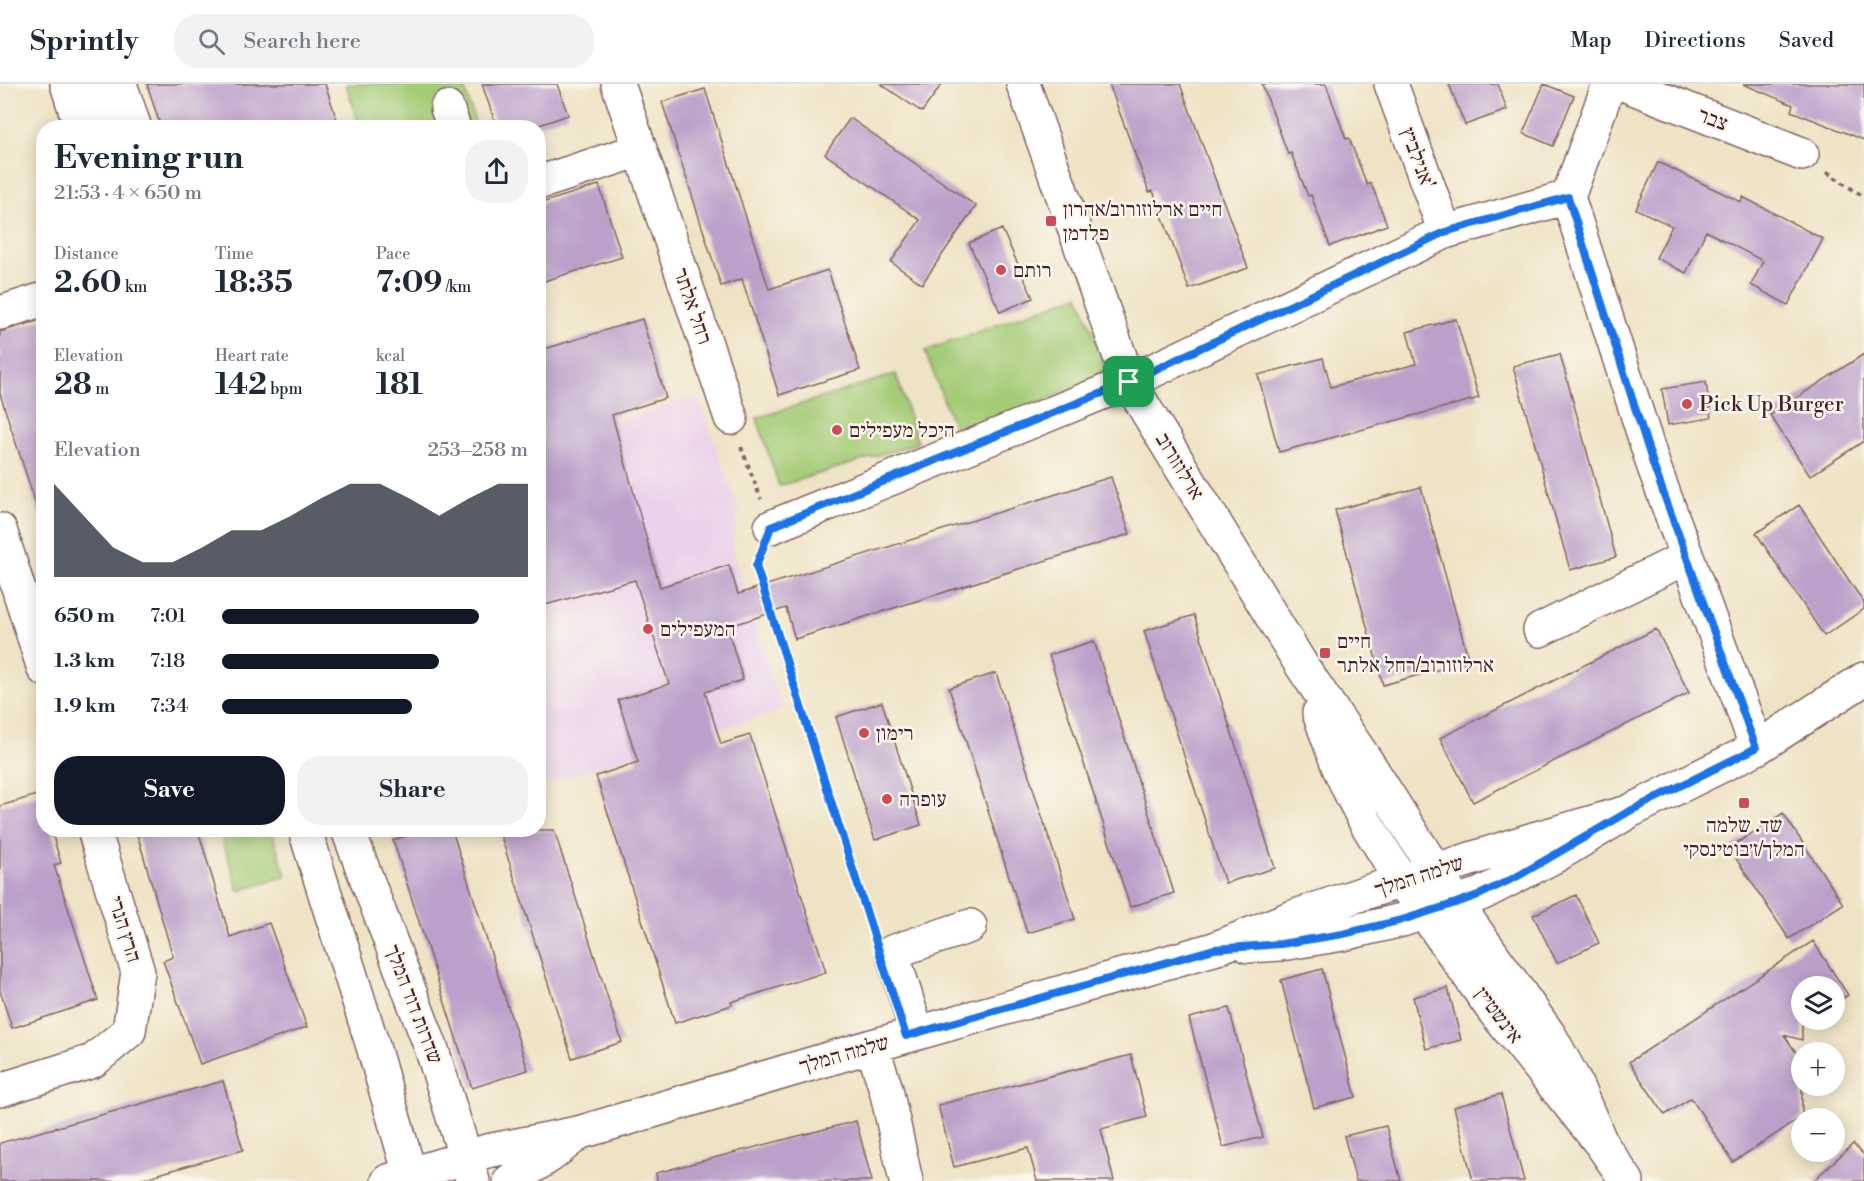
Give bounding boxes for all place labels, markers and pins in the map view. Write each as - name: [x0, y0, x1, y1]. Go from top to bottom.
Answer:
- place label: חיים ארלוזורוב/אהרון פלדמן: [1063, 197, 1222, 247]
- marker: חיים ארלוזורוב/אהרון פלדמן: [1044, 214, 1058, 228]
- place label: רותם: [1013, 258, 1052, 284]
- marker: רותם: [994, 263, 1008, 277]
- pin: [1103, 356, 1154, 407]
- place label: Pick Up Burger: [1699, 392, 1844, 418]
- marker: Pick Up Burger: [1680, 397, 1694, 411]
- place label: היכל מעפילים: [849, 418, 955, 444]
- marker: היכל מעפילים: [830, 423, 844, 437]
- place label: המעפילים: [660, 617, 736, 643]
- marker: המעפילים: [641, 622, 655, 636]
- place label: חיים ארלוזורוב/רחל אלתר: [1337, 629, 1494, 679]
- marker: חיים ארלוזורוב/רחל אלתר: [1318, 646, 1332, 660]
- place label: רימון: [876, 721, 914, 747]
- marker: רימון: [857, 726, 871, 740]
- place label: עופרה: [899, 787, 947, 813]
- marker: עופרה: [880, 792, 894, 806]
- marker: שד. שלמה המלך/ז׳בוטינסקי: [1737, 796, 1751, 810]
- place label: שד. שלמה המלך/ז׳בוטינסקי: [1683, 813, 1805, 863]

